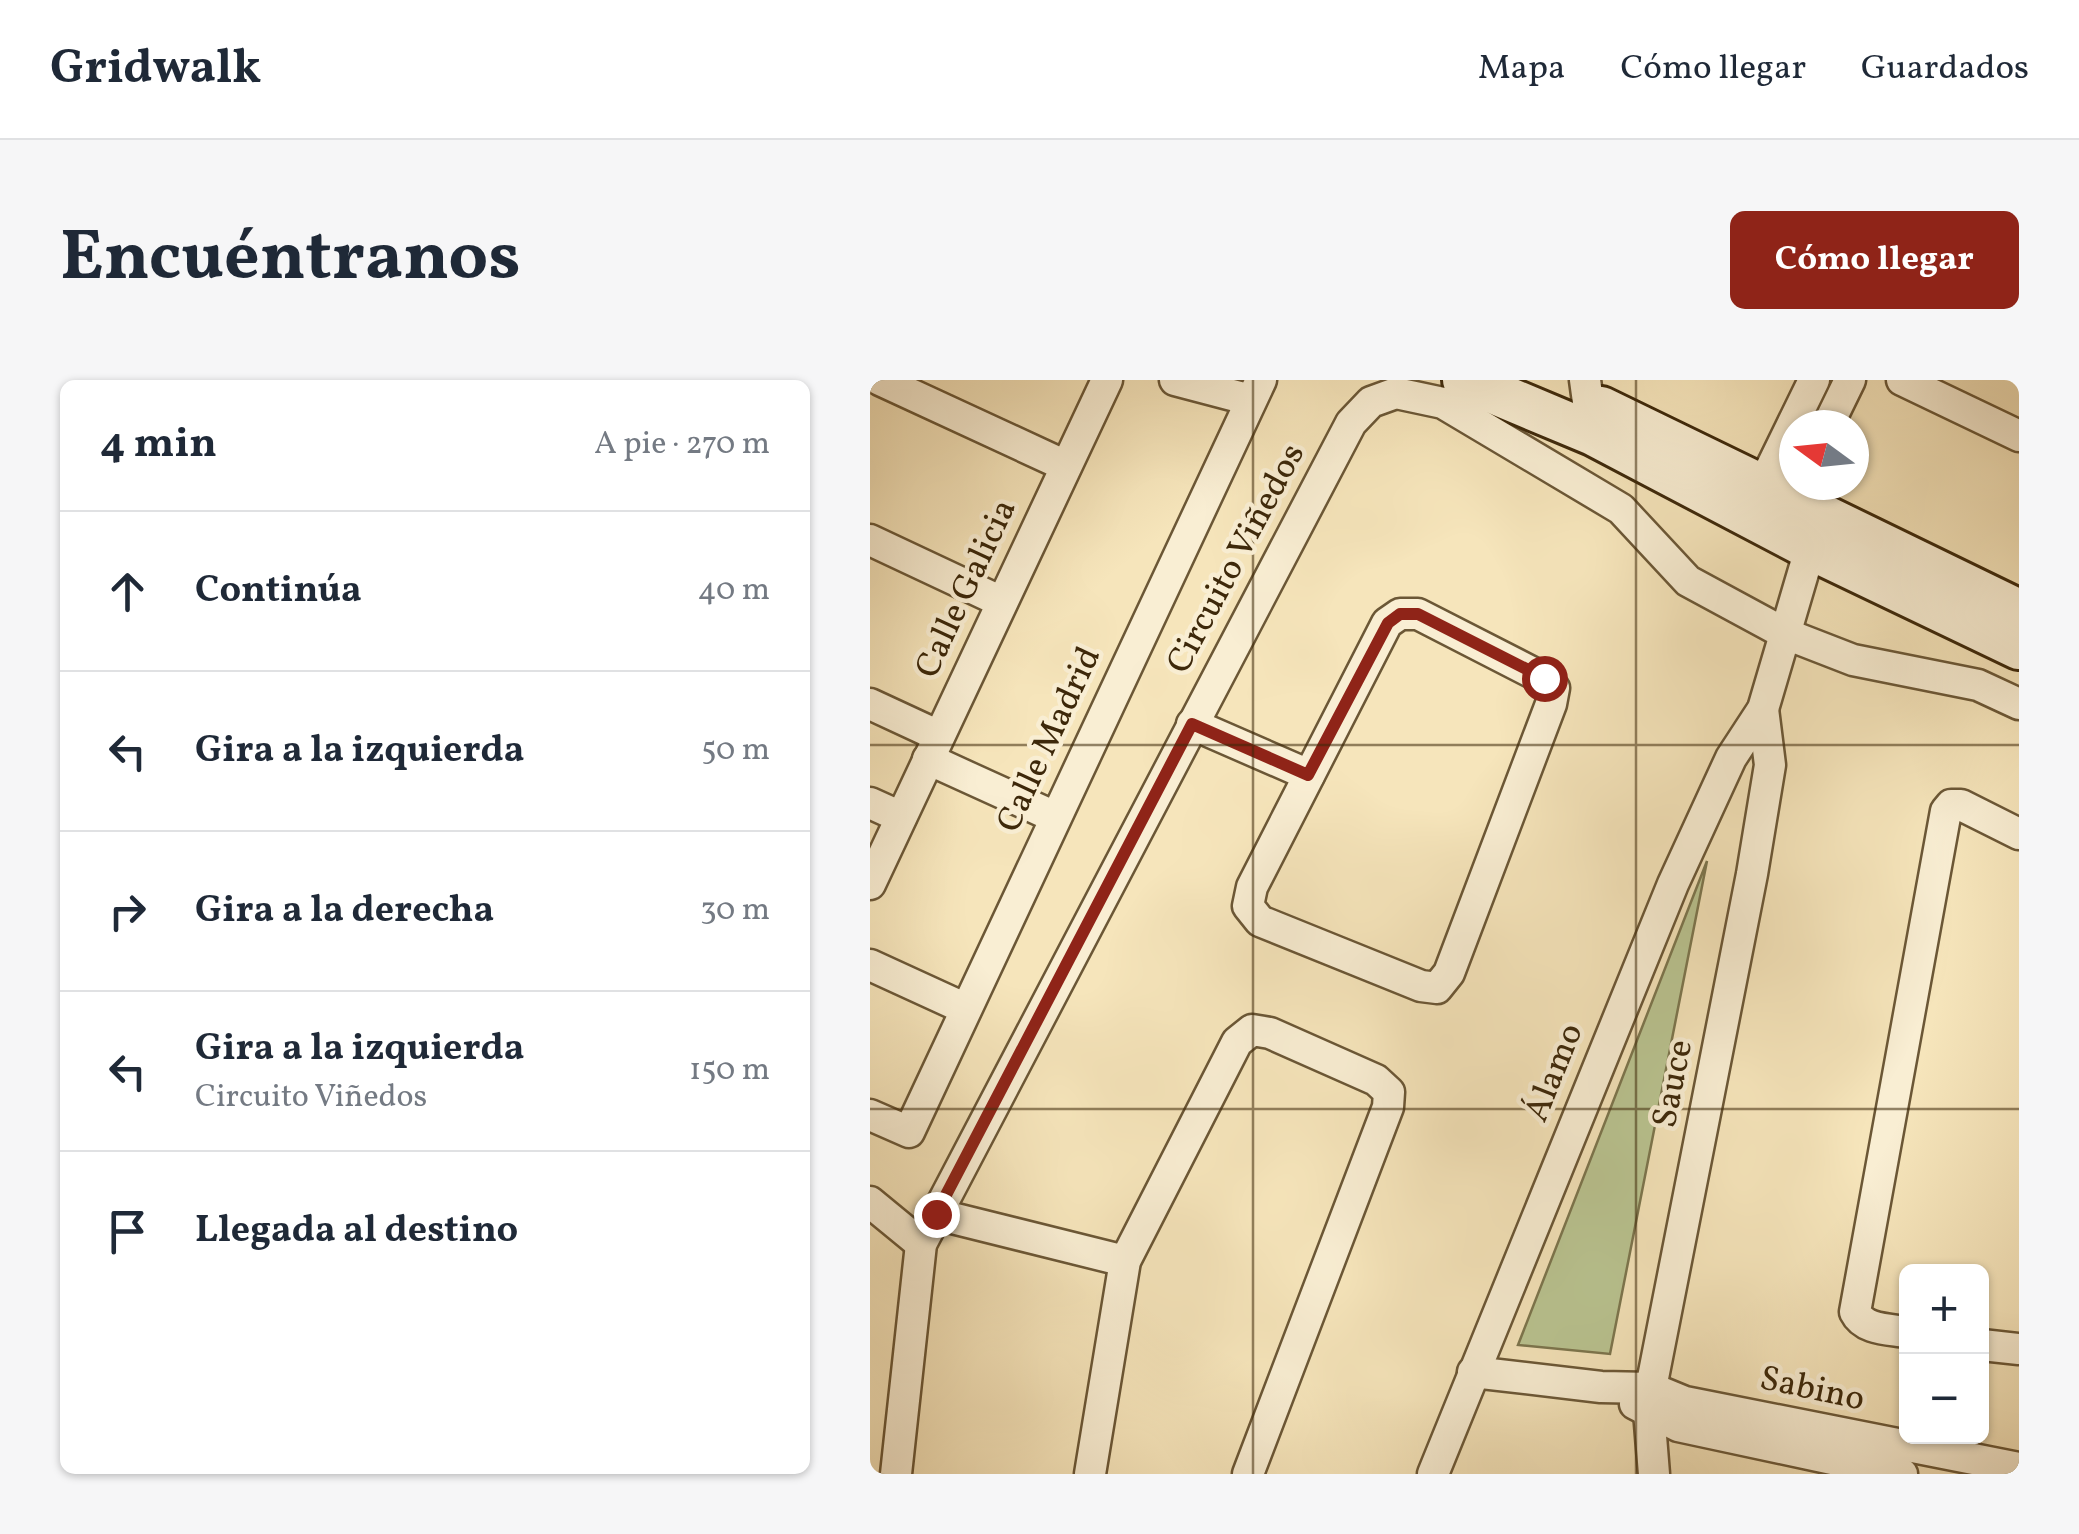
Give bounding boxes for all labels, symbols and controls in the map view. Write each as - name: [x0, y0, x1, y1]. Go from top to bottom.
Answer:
- text: Gridwalk: [50, 36, 261, 103]
- text: Mapa: [1478, 45, 1565, 93]
- text: Cómo llegar: [1620, 45, 1806, 93]
- text: Guardados: [1861, 45, 2029, 93]
- text: Encuéntranos: [60, 211, 521, 309]
- button: Cómo llegar: [1730, 211, 2019, 309]
- north arrow: [1779, 410, 1869, 500]
- text: 4 min: [100, 416, 217, 475]
- text: A pie · 270 m: [594, 423, 770, 467]
- street label: Circuito Viñedos: [1156, 436, 1318, 682]
- street label: Calle Galicia: [905, 492, 1029, 686]
- icon: ahead: [100, 564, 155, 619]
- text: Continúa: [195, 565, 362, 618]
- text: 40 m: [698, 569, 770, 613]
- street label: Calle Madrid: [986, 639, 1114, 841]
- route start: [1522, 656, 1568, 702]
- icon: left: [100, 724, 155, 779]
- text: Gira a la izquierda: [195, 725, 524, 778]
- text: 50 m: [701, 729, 770, 773]
- icon: right: [100, 884, 155, 939]
- text: Gira a la derecha: [195, 885, 494, 938]
- text: 30 m: [700, 889, 770, 933]
- street label: Álamo: [1514, 1017, 1596, 1129]
- text: Gira a la izquierda: [195, 1023, 524, 1076]
- street label: Sauce: [1642, 1036, 1706, 1132]
- icon: left: [100, 1044, 155, 1099]
- text: 150 m: [689, 1049, 770, 1093]
- text: Circuito Viñedos: [195, 1076, 427, 1120]
- route end: [914, 1192, 960, 1238]
- icon: arrive: [100, 1204, 155, 1259]
- text: Llegada al destino: [195, 1205, 518, 1258]
- map controls: [1899, 1264, 1989, 1444]
- button: +: [1899, 1264, 1989, 1354]
- button: −: [1899, 1354, 1989, 1444]
- street label: Sabino: [1755, 1356, 1869, 1424]

